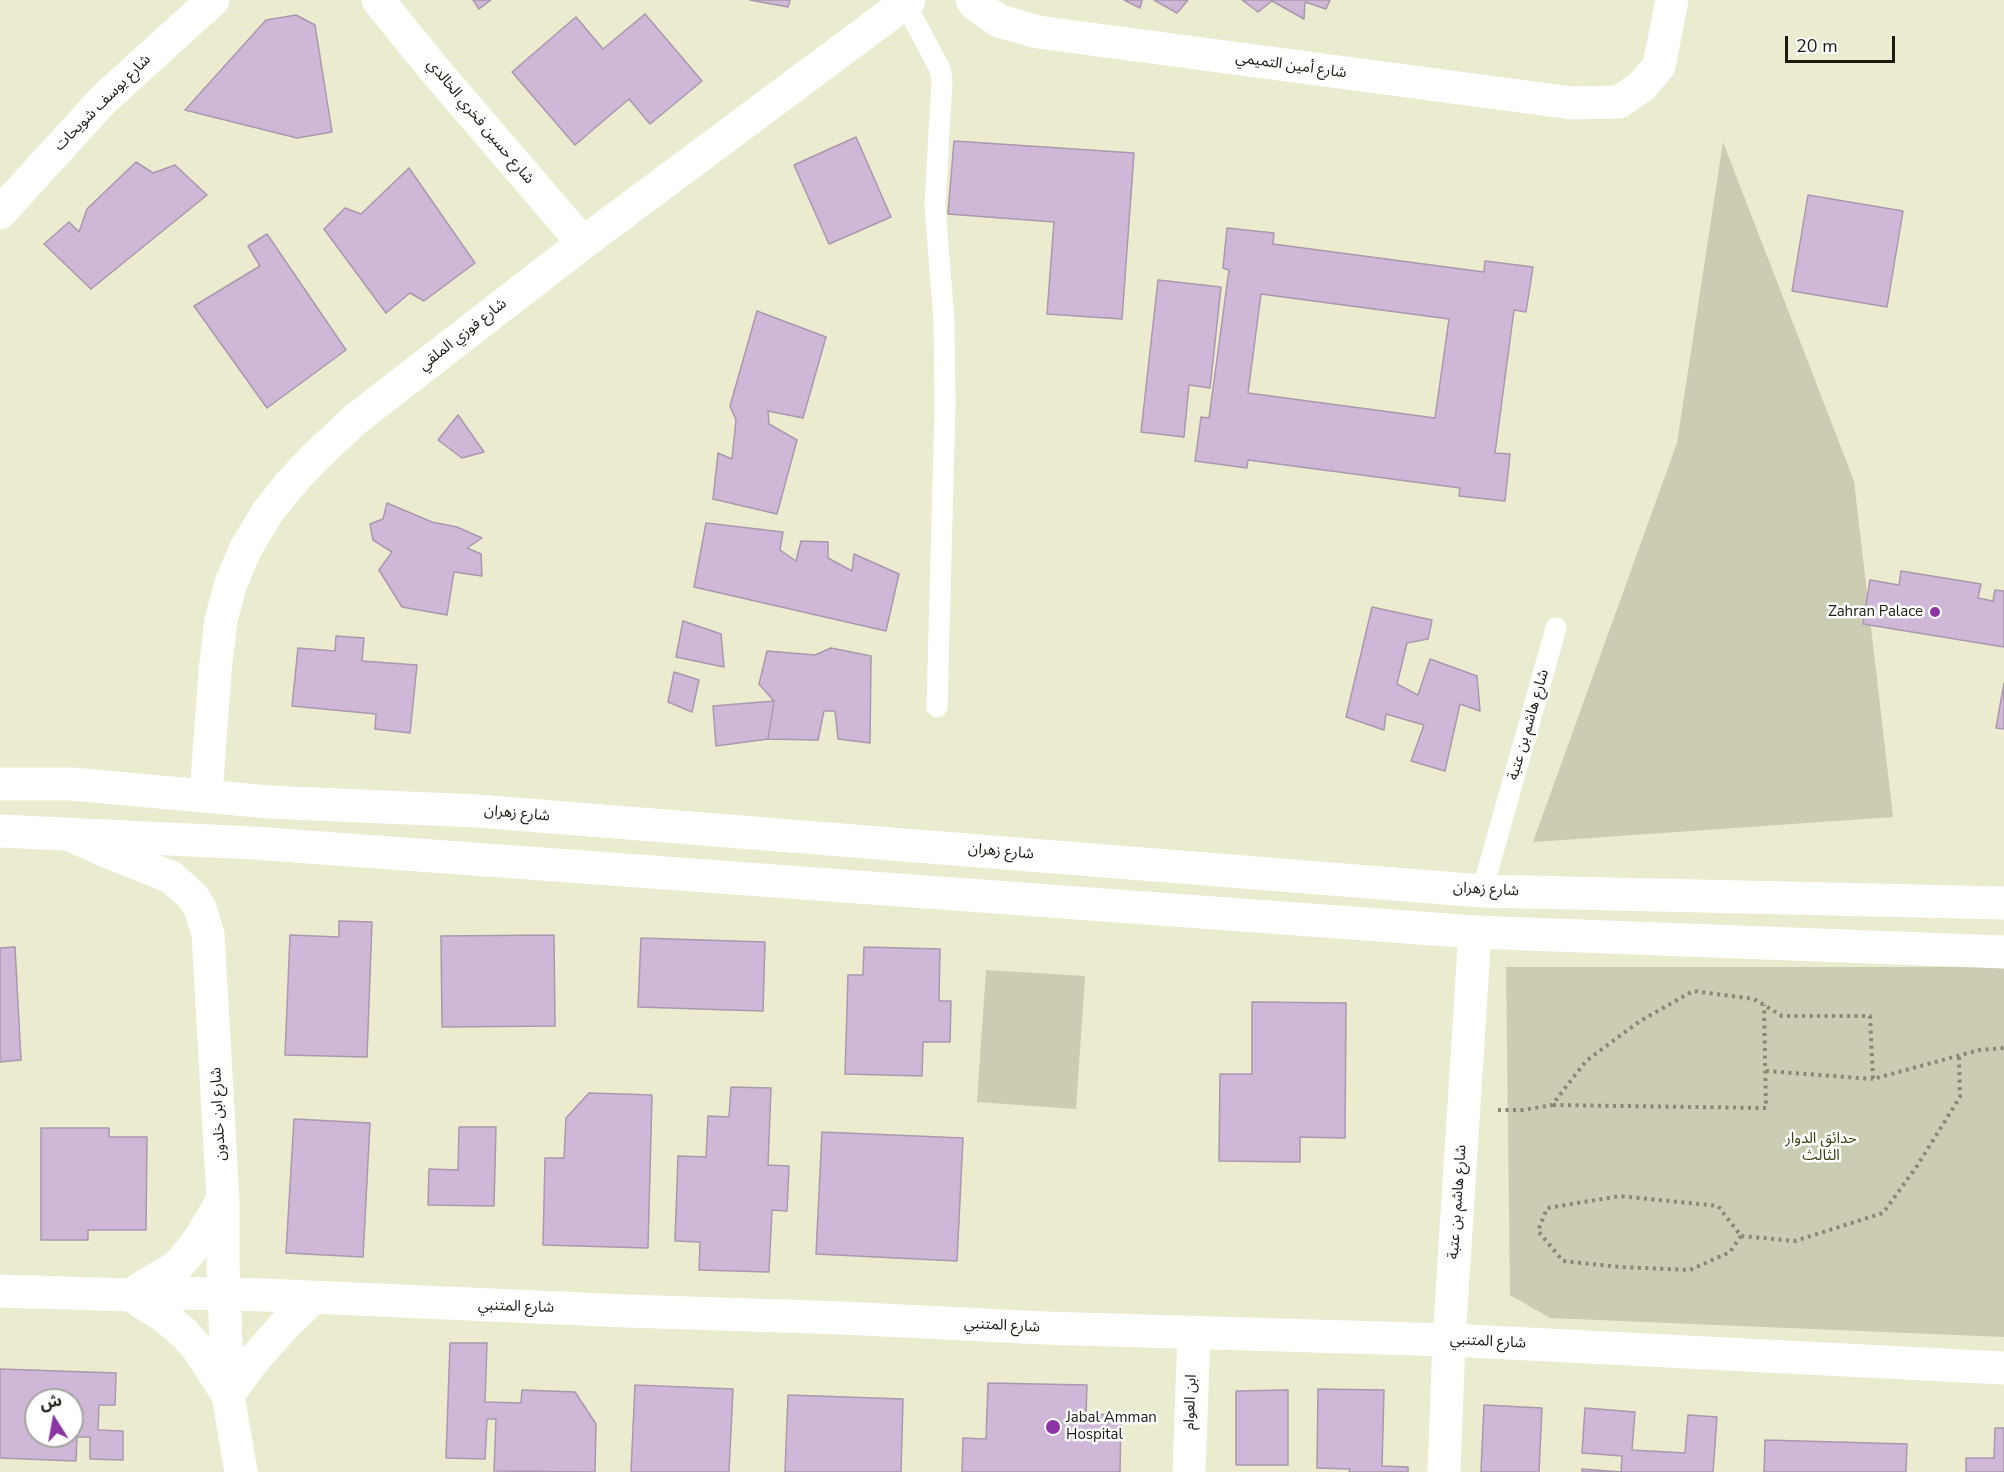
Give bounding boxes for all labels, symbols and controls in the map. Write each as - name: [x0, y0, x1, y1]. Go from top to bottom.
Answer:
- scale bar: [1788, 24, 1898, 62]
- text: 20 m: [1796, 34, 1838, 58]
- street label: شارع أمين التميمي: [1234, 49, 1348, 83]
- street label: شارع يوسف شويحات: [51, 51, 155, 155]
- street label: شارع حسين فخري الخالدي: [423, 56, 537, 188]
- street label: شارع فوزي الملقي: [415, 295, 511, 375]
- place label: Zahran Palace: [1828, 603, 1923, 621]
- marker: Zahran Palace: [1928, 605, 1942, 619]
- street label: شارع هاشم بن عتبة: [1505, 667, 1553, 783]
- street label: شارع زهران: [483, 802, 551, 826]
- street label: شارع زهران: [967, 840, 1035, 864]
- street label: شارع زهران: [1453, 879, 1519, 901]
- street label: شارع ابن خلدون: [208, 1067, 230, 1161]
- park label: حدائق الدوار الثالث: [1785, 1130, 1857, 1165]
- street label: شارع هاشم بن عتبة: [1445, 1144, 1471, 1260]
- street label: شارع المتنبي: [478, 1297, 554, 1317]
- street label: شارع المتنبي: [964, 1315, 1040, 1337]
- street label: شارع المتنبي: [1450, 1331, 1526, 1353]
- street label: ابن العوام: [1181, 1374, 1201, 1430]
- north arrow: [24, 1388, 84, 1448]
- text: ش: [38, 1389, 64, 1415]
- place label: Jabal Amman Hospital: [1066, 1409, 1157, 1444]
- marker: Jabal Amman Hospital: [1044, 1418, 1062, 1436]

